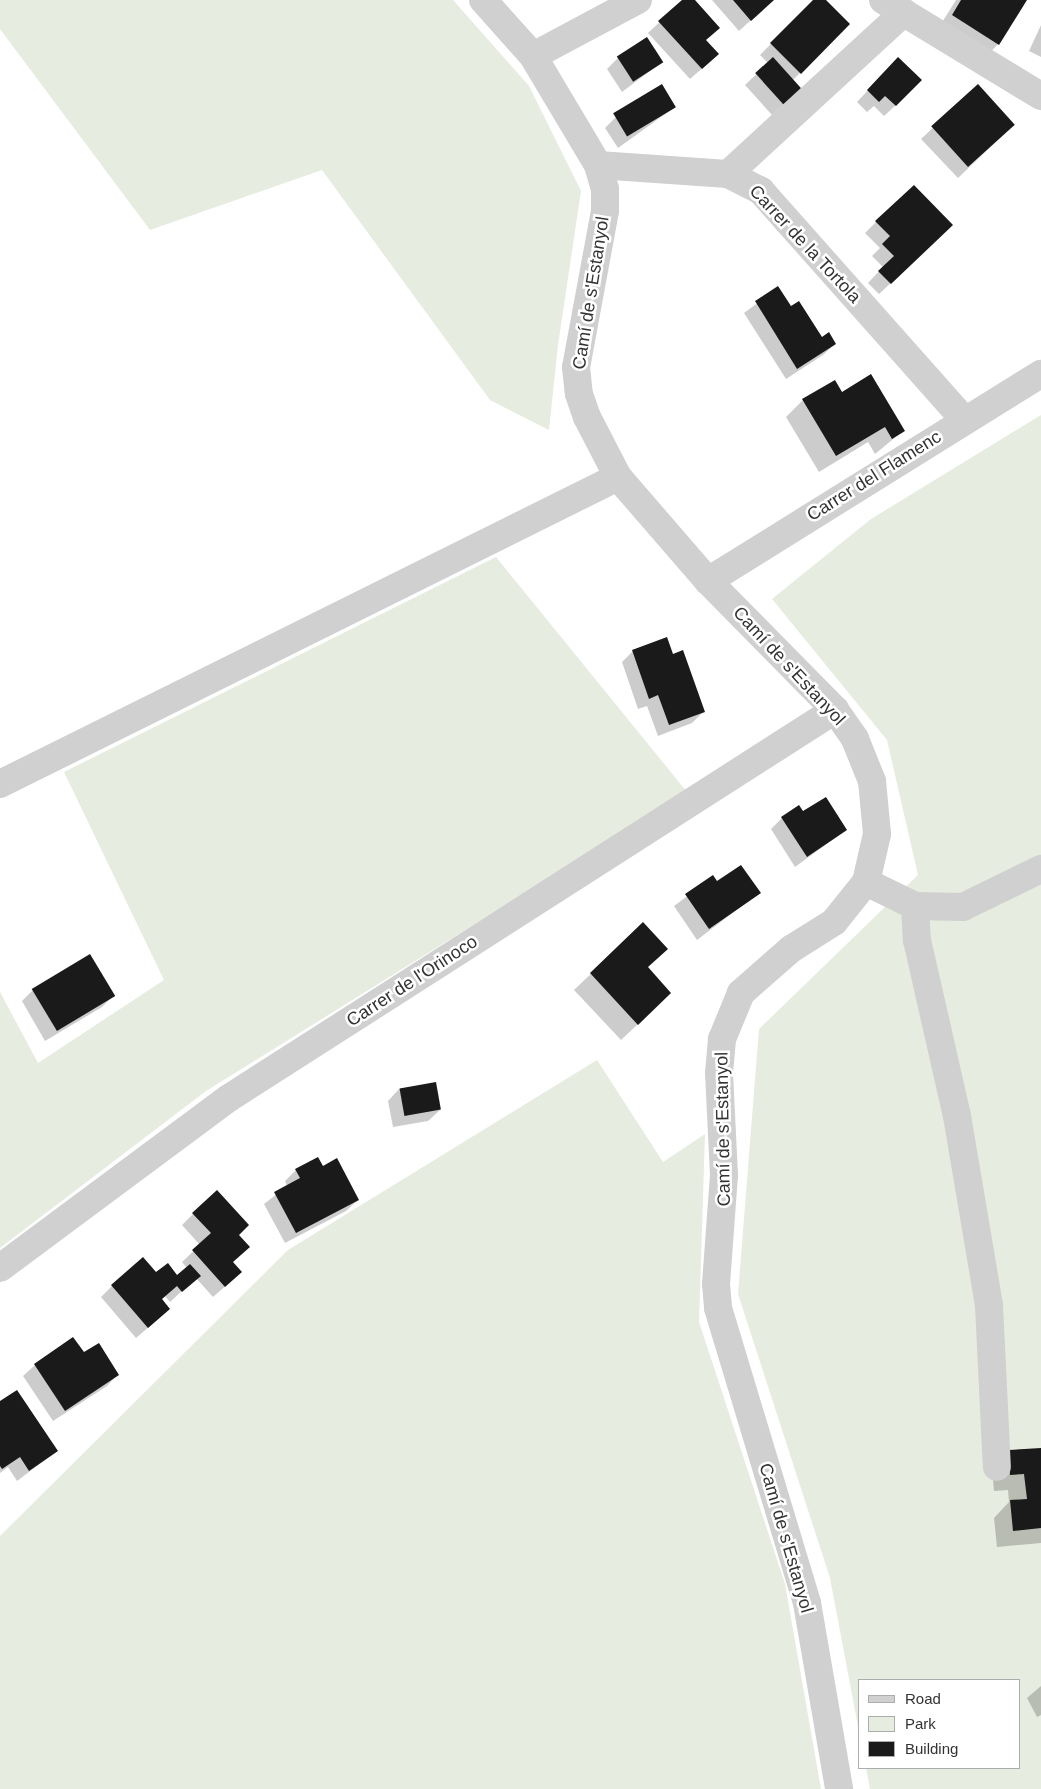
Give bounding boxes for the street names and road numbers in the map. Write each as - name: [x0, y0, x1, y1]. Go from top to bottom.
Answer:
- street label: Carrer de la Tortola: [745, 180, 865, 308]
- street label: Camí de s'Estanyol: [568, 215, 614, 371]
- street label: Carrer del Flamenc: [803, 426, 945, 526]
- street label: Camí de s'Estanyol: [728, 602, 850, 730]
- street label: Carrer de l'Orinoco: [343, 931, 481, 1031]
- street label: Camí de s'Estanyol: [711, 1052, 735, 1206]
- street label: Camí de s'Estanyol: [754, 1461, 818, 1615]

